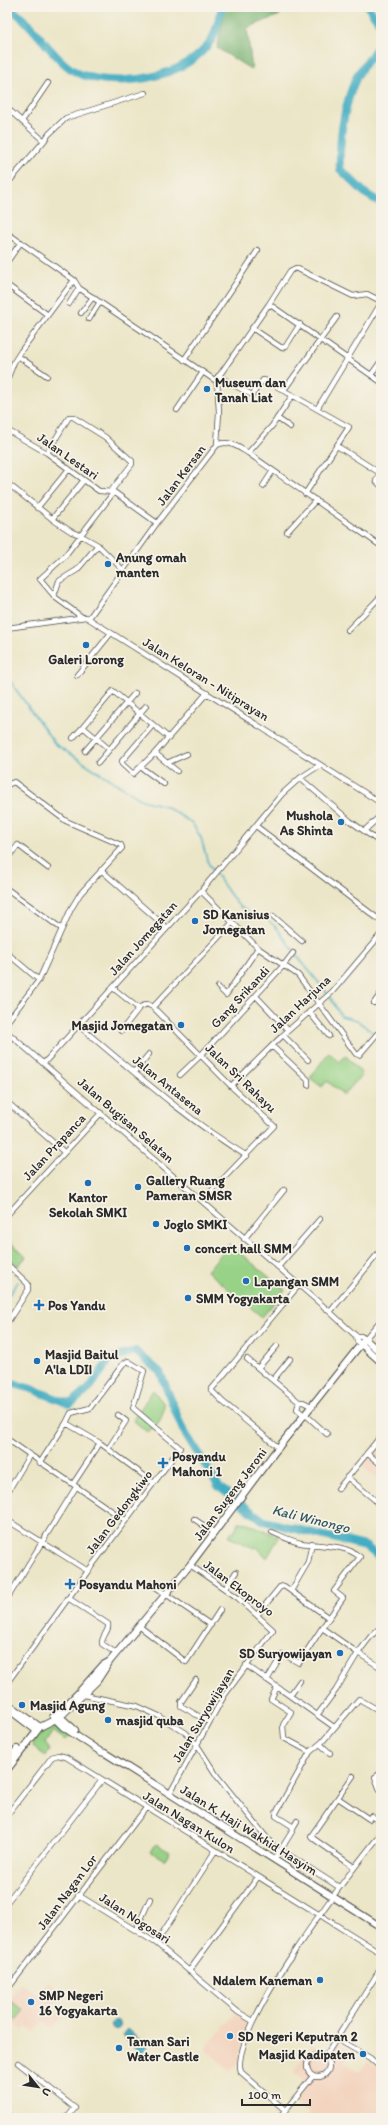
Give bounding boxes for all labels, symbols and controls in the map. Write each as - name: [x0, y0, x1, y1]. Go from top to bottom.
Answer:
- place label: Museum dan Tanah Liat: [214, 375, 287, 405]
- marker: Museum dan Tanah Liat: [202, 384, 212, 394]
- street label: Jalan Lestari: [34, 429, 102, 483]
- street label: Jalan Kersan: [153, 442, 209, 508]
- place label: Anung omah manten: [115, 550, 187, 580]
- marker: Anung omah manten: [103, 559, 113, 569]
- street label: Jalan Keloran - Nitiprayan: [140, 634, 272, 724]
- marker: Galeri Lorong: [81, 640, 91, 650]
- place label: Galeri Lorong: [48, 652, 124, 668]
- place label: Mushola As Shinta: [279, 808, 334, 838]
- marker: Mushola As Shinta: [336, 817, 346, 827]
- street label: Jalan Jomegatan: [106, 897, 181, 978]
- place label: SD Kanisius Jomegatan: [202, 907, 269, 938]
- marker: SD Kanisius Jomegatan: [190, 916, 200, 926]
- street label: Gang Srikandi: [208, 963, 272, 1031]
- street label: Jalan Harjuna: [267, 972, 334, 1036]
- place label: Masjid Jomegatan: [72, 1018, 174, 1034]
- marker: Masjid Jomegatan: [176, 1020, 186, 1030]
- street label: Jalan Sri Rahayu: [202, 1040, 280, 1116]
- street label: Jalan Antasena: [130, 1052, 207, 1118]
- street label: Jalan Bugisan Selatan: [75, 1074, 177, 1166]
- street label: Jalan Prapanca: [19, 1110, 89, 1183]
- place label: Gallery Ruang Pameran SMSR: [146, 1173, 232, 1203]
- marker: Kantor Sekolah SMKI: [83, 1178, 93, 1188]
- marker: Gallery Ruang Pameran SMSR: [133, 1182, 143, 1192]
- place label: Kantor Sekolah SMKI: [49, 1190, 127, 1220]
- place label: Joglo SMKI: [163, 1217, 227, 1233]
- marker: Joglo SMKI: [151, 1219, 161, 1229]
- place label: concert hall SMM: [195, 1241, 292, 1256]
- marker: concert hall SMM: [182, 1243, 192, 1253]
- place label: Lapangan SMM: [254, 1274, 339, 1290]
- marker: Lapangan SMM: [241, 1276, 251, 1286]
- place label: SMM Yogyakarta: [196, 1291, 290, 1307]
- marker: SMM Yogyakarta: [183, 1293, 193, 1303]
- place label: Pos Yandu: [48, 1298, 106, 1313]
- marker: Pos Yandu: [33, 1299, 45, 1311]
- place label: Masjid Baitul A'la LDII: [44, 1347, 119, 1377]
- marker: Masjid Baitul A'la LDII: [32, 1356, 42, 1366]
- street label: Jalan Sugeng Jeroni: [190, 1445, 270, 1543]
- place label: Posyandu Mahoni 1: [172, 1449, 227, 1479]
- marker: Posyandu Mahoni 1: [157, 1457, 169, 1469]
- street label: Jalan Gedongkiwo: [83, 1467, 156, 1557]
- water label: Kali Winongo: [270, 1501, 352, 1537]
- street label: Jalan Ekoproyo: [201, 1557, 278, 1620]
- place label: Posyandu Mahoni: [79, 1577, 177, 1593]
- marker: Posyandu Mahoni: [64, 1578, 76, 1590]
- place label: SD Suryowijayan: [239, 1646, 333, 1662]
- marker: SD Suryowijayan: [335, 1648, 345, 1658]
- street label: Jalan Suryowijayan: [169, 1665, 237, 1765]
- place label: Masjid Agung: [30, 1698, 105, 1714]
- marker: Masjid Agung: [17, 1700, 27, 1710]
- place label: masjid quba: [115, 1713, 184, 1729]
- marker: masjid quba: [103, 1715, 113, 1725]
- street label: Jalan K. Haji Wakhid Hasyim: [178, 1782, 320, 1878]
- street label: Jalan Nagan Kulon: [140, 1788, 238, 1857]
- street label: Jalan Nagan Lor: [34, 1851, 100, 1932]
- street label: Jalan Nogosari: [97, 1889, 173, 1947]
- place label: Ndalem Kaneman: [213, 1973, 313, 1988]
- marker: Ndalem Kaneman: [315, 1975, 325, 1985]
- place label: SMP Negeri 16 Yogyakarta: [39, 1988, 118, 2019]
- marker: SMP Negeri 16 Yogyakarta: [26, 1997, 36, 2007]
- place label: SD Negeri Keputran 2: [238, 2029, 358, 2045]
- marker: SD Negeri Keputran 2: [225, 2031, 235, 2041]
- place label: Taman Sari Water Castle: [126, 2034, 199, 2064]
- marker: Taman Sari Water Castle: [114, 2043, 124, 2053]
- place label: Masjid Kadipaten: [259, 2047, 356, 2063]
- marker: Masjid Kadipaten: [358, 2049, 368, 2059]
- north arrow: [18, 2067, 58, 2107]
- scale bar: [242, 2081, 310, 2107]
- text: U: [39, 2085, 54, 2098]
- text: 100 m: [248, 2088, 281, 2102]

